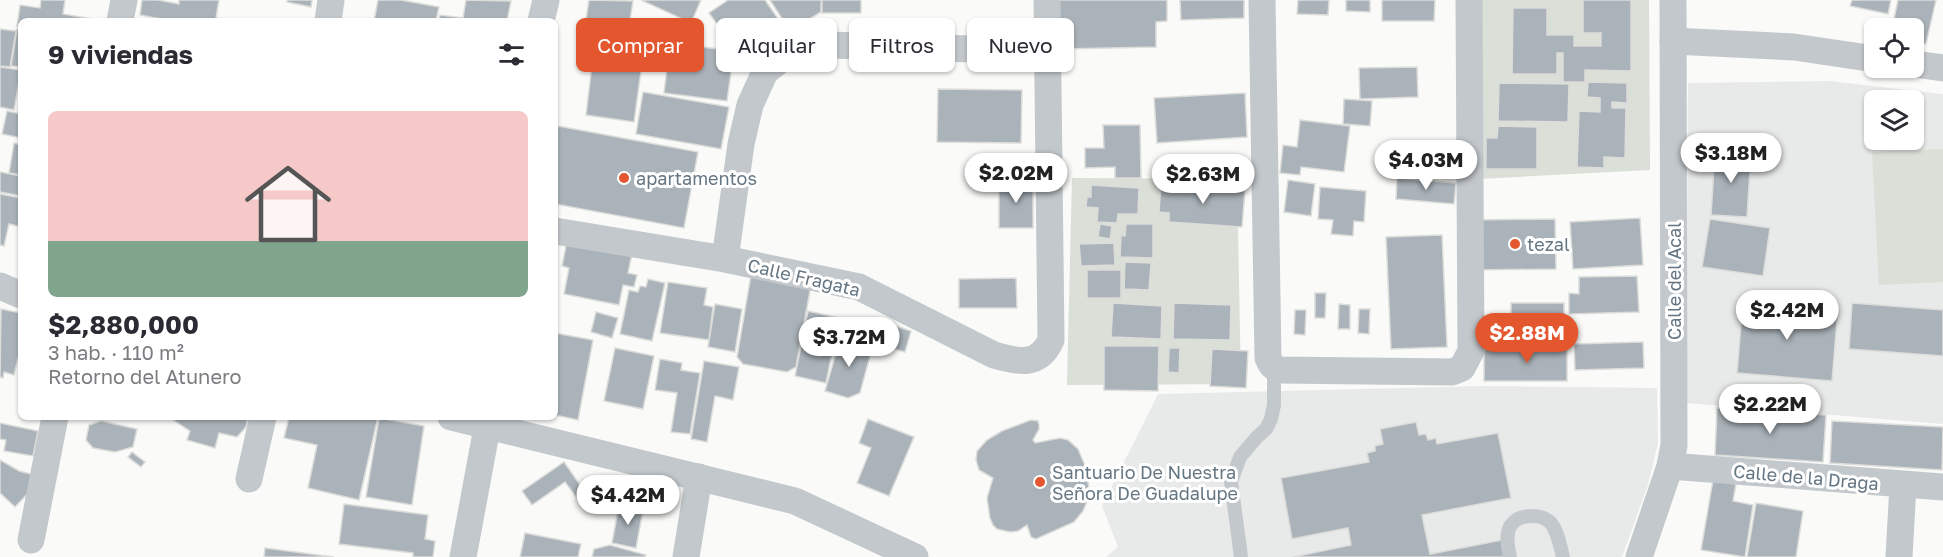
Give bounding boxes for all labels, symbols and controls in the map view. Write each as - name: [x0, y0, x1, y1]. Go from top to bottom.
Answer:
- chip: Comprar: [576, 18, 704, 72]
- chip: Alquilar: [716, 18, 837, 72]
- chip: Filtros: [849, 18, 955, 72]
- chip: Nuevo: [967, 18, 1074, 72]
- map controls: [1864, 18, 1924, 150]
- button: locate: [1864, 18, 1924, 78]
- icon: filters: [495, 38, 528, 71]
- text: 9 viviendas: [48, 39, 193, 70]
- button: layers: [1864, 90, 1924, 150]
- pin: $3.18M: [1682, 133, 1780, 184]
- pin: $4.03M: [1377, 140, 1475, 191]
- text: $3.18M: [1695, 140, 1767, 164]
- text: $4.03M: [1388, 147, 1464, 171]
- icon: home: [234, 150, 342, 258]
- pin: $2.02M: [967, 153, 1065, 204]
- pin: $2.63M: [1154, 154, 1252, 205]
- text: $2.02M: [979, 160, 1054, 184]
- text: $2.63M: [1166, 161, 1240, 185]
- place label: apartamentos: [636, 167, 757, 189]
- marker: apartamentos: [617, 171, 631, 185]
- street label: Calle del Acal: [1663, 222, 1685, 340]
- place label: tezal: [1527, 233, 1570, 255]
- marker: tezal: [1508, 237, 1522, 251]
- street label: Calle Fragata: [746, 253, 862, 301]
- pin: $2.42M: [1738, 290, 1836, 341]
- text: $2.42M: [1750, 297, 1824, 321]
- text: $2,880,000: [48, 309, 199, 340]
- pin: $2.88M: [1478, 313, 1576, 364]
- pin: $3.72M: [800, 317, 898, 368]
- text: $2.88M: [1489, 320, 1565, 344]
- text: $3.72M: [813, 324, 885, 348]
- text: 3 hab. · 110 m²: [48, 340, 184, 364]
- text: Retorno del Atunero: [48, 364, 242, 388]
- pin: $2.22M: [1721, 384, 1819, 435]
- text: $2.22M: [1733, 391, 1807, 415]
- street label: Calle de la Draga: [1732, 460, 1880, 494]
- place label: Santuario De Nuestra Señora De Guadalupe: [1052, 461, 1238, 504]
- pin: $4.42M: [579, 475, 677, 526]
- marker: Santuario De Nuestra Señora De Guadalupe: [1033, 475, 1047, 489]
- text: $4.42M: [591, 482, 665, 506]

